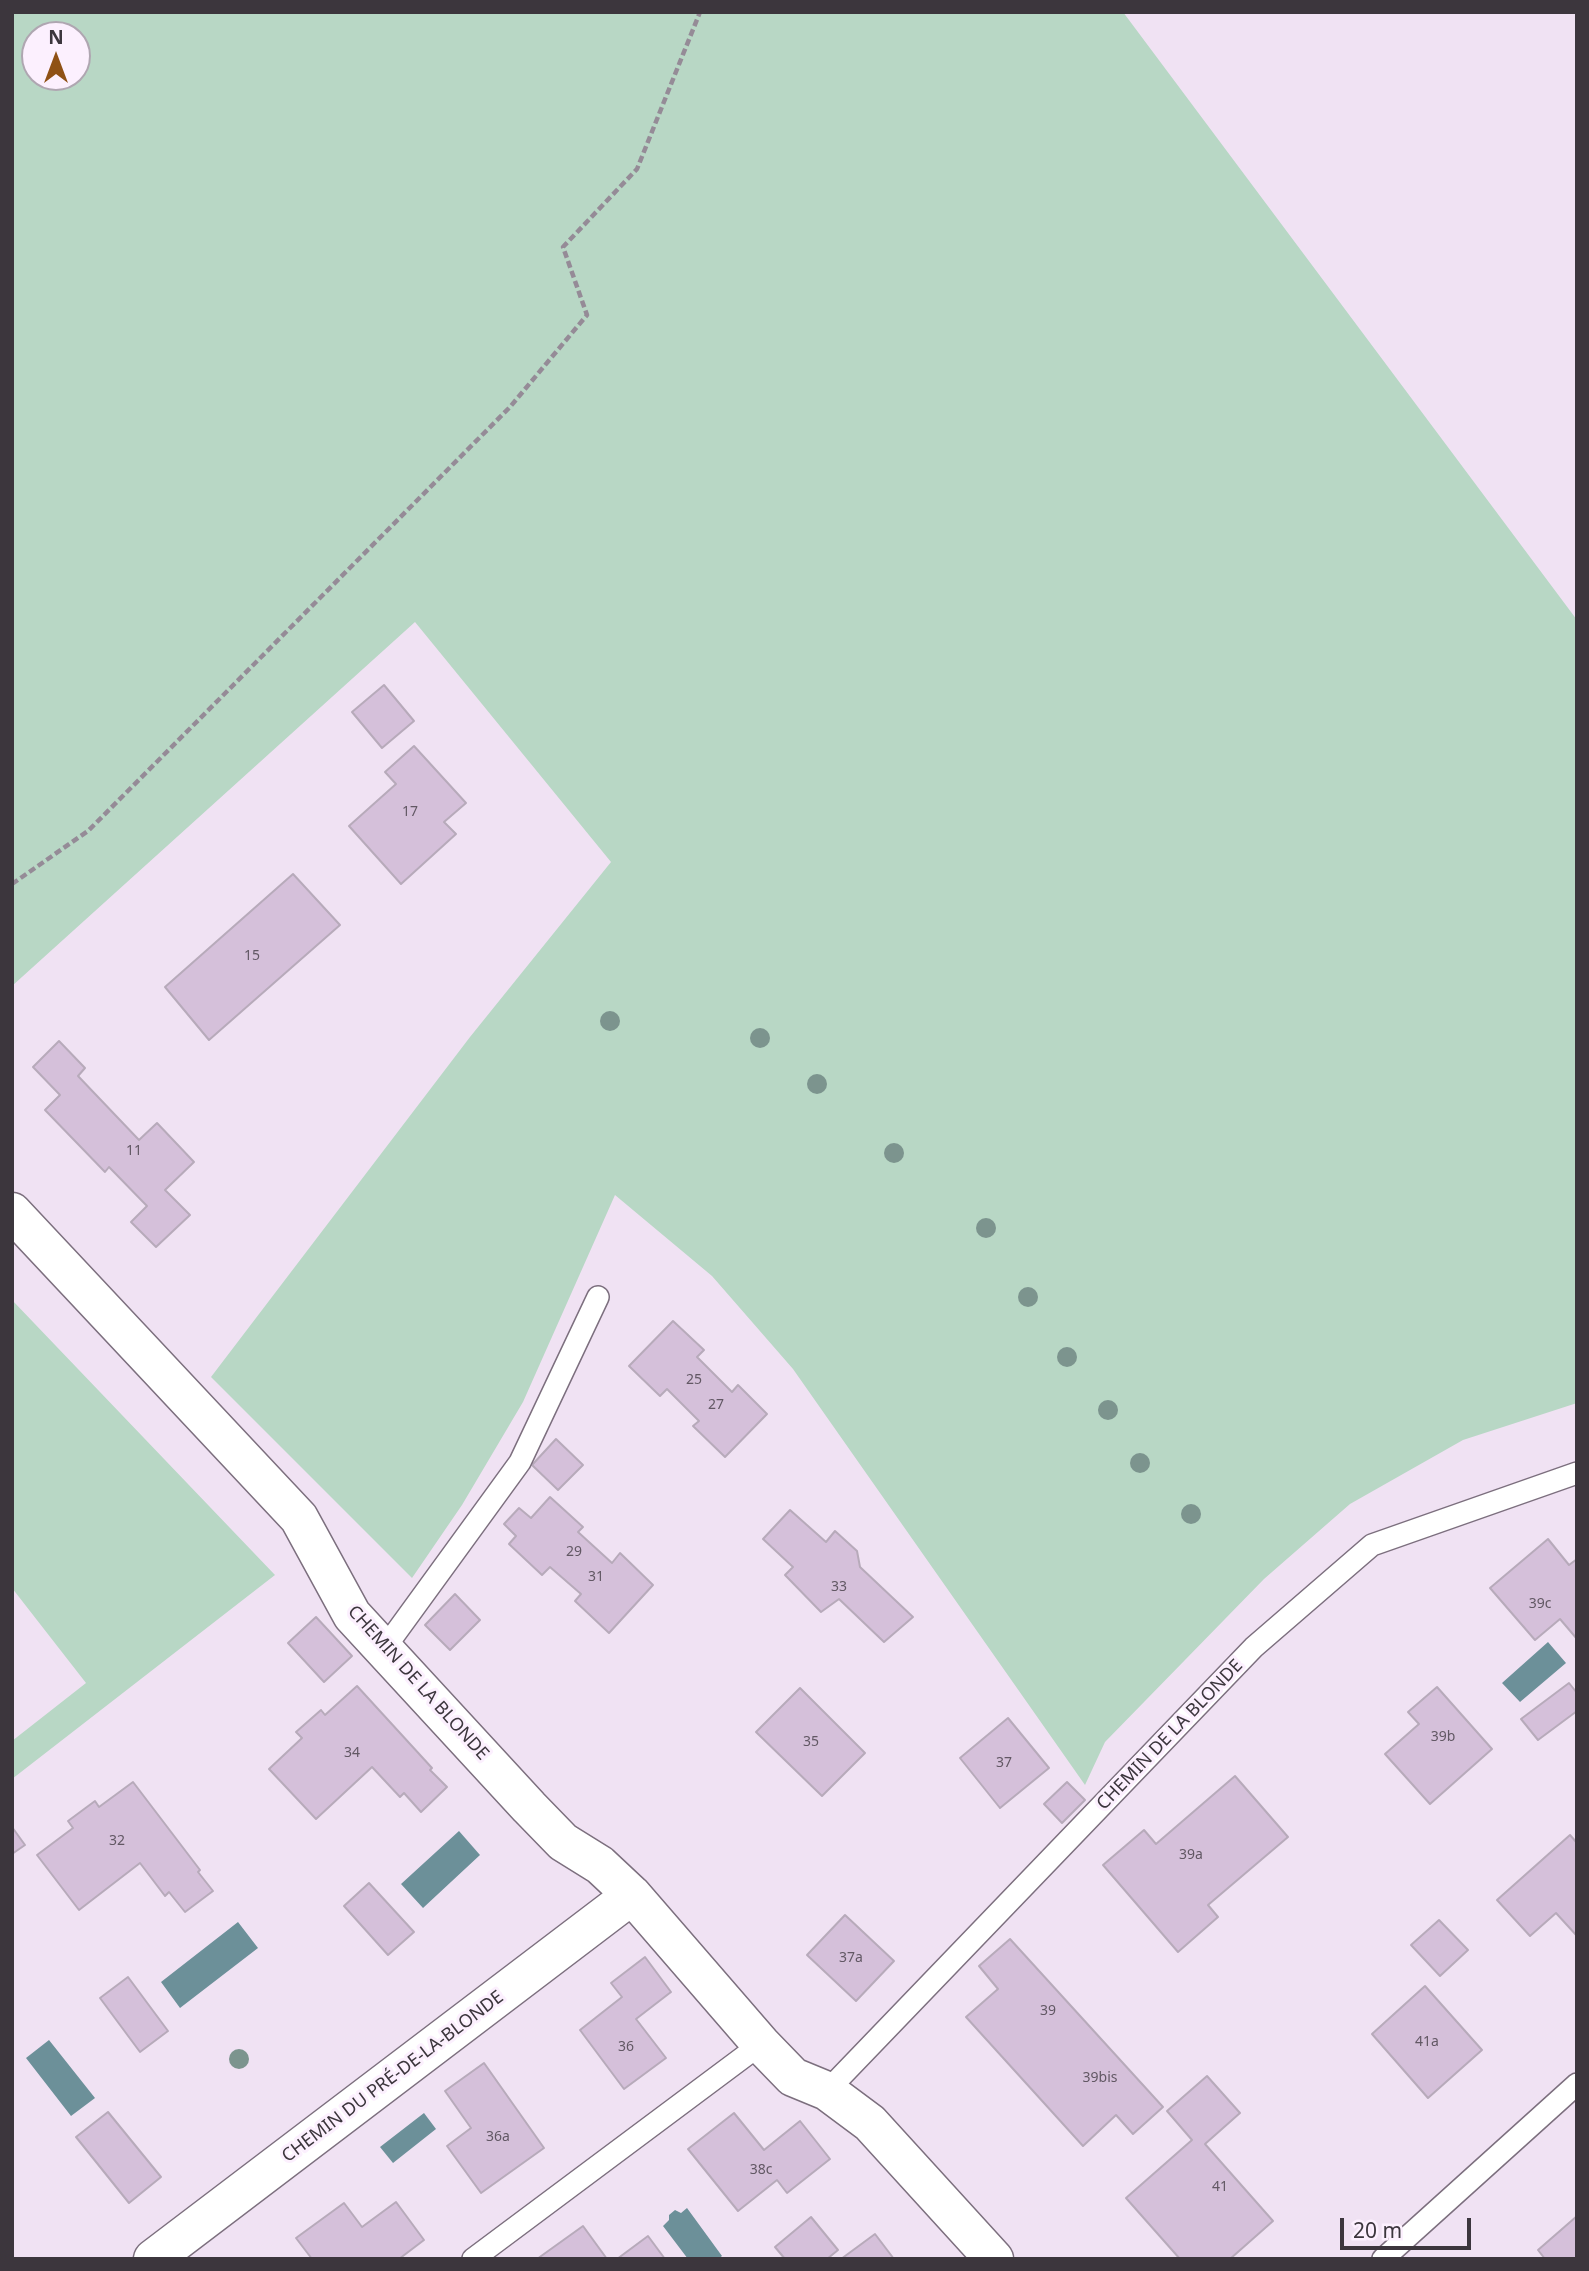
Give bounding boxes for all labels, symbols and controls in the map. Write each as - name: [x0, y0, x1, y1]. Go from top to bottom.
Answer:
- north arrow: [21, 21, 91, 91]
- text: N: [48, 24, 64, 50]
- house number: 17: [402, 804, 418, 820]
- house number: 15: [244, 948, 260, 964]
- house number: 11: [126, 1143, 142, 1159]
- house number: 25: [686, 1372, 702, 1388]
- house number: 27: [708, 1397, 724, 1413]
- house number: 29: [566, 1544, 582, 1560]
- house number: 31: [588, 1569, 604, 1585]
- house number: 33: [831, 1579, 847, 1595]
- house number: 39c: [1529, 1596, 1551, 1612]
- street label: CHEMIN DE LA BLONDE: [343, 1601, 493, 1765]
- street label: CHEMIN DE LA BLONDE: [1093, 1655, 1247, 1815]
- house number: 39b: [1431, 1729, 1455, 1745]
- house number: 35: [803, 1734, 819, 1750]
- house number: 34: [344, 1745, 360, 1761]
- house number: 37: [996, 1755, 1012, 1771]
- house number: 32: [109, 1833, 125, 1849]
- house number: 39a: [1179, 1847, 1203, 1863]
- house number: 37a: [839, 1950, 863, 1966]
- street label: CHEMIN DU PRÉ-DE-LA-BLONDE: [278, 1987, 508, 2167]
- house number: 39: [1040, 2003, 1056, 2019]
- house number: 41a: [1415, 2034, 1439, 2050]
- house number: 36: [618, 2039, 634, 2055]
- house number: 39bis: [1083, 2070, 1117, 2086]
- house number: 36a: [486, 2129, 510, 2145]
- house number: 38c: [750, 2162, 772, 2178]
- house number: 41: [1212, 2179, 1228, 2195]
- scale bar: [1344, 2204, 1475, 2248]
- text: 20 m: [1353, 2216, 1402, 2244]

